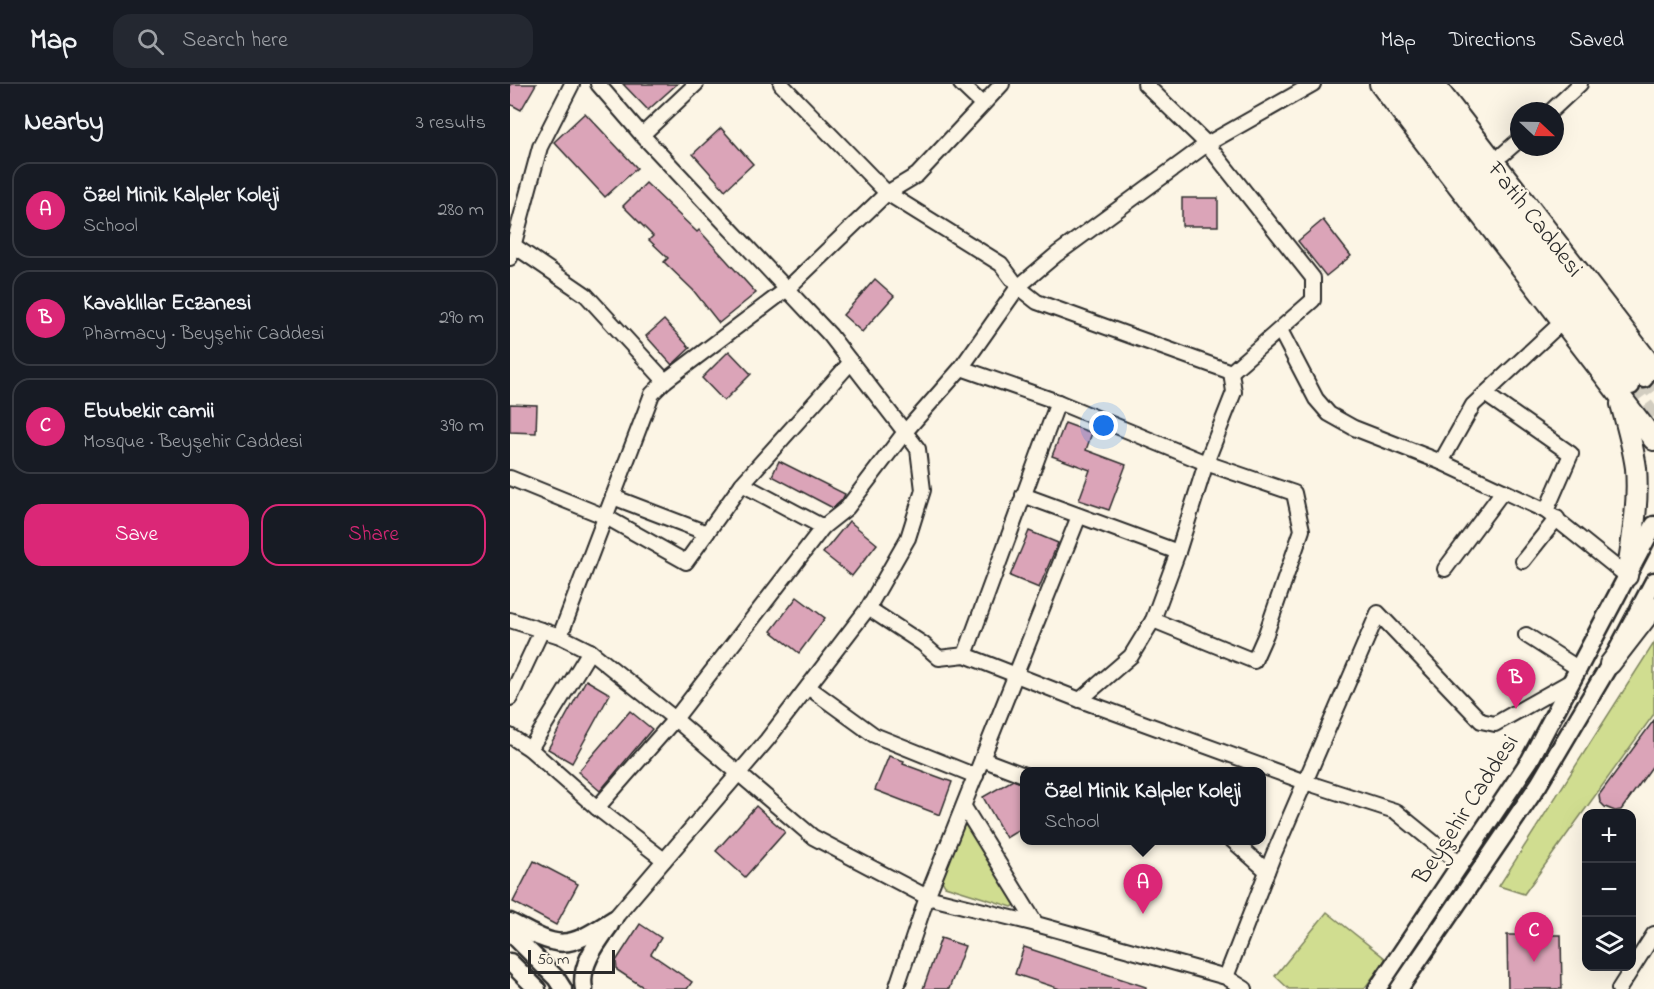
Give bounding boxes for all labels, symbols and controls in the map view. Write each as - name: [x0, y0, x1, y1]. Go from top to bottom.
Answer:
- search box: [113, 14, 533, 68]
- text: Map: [30, 21, 77, 62]
- icon: search: [134, 25, 167, 58]
- text: Search here: [182, 25, 288, 57]
- text: Map: [1380, 26, 1416, 56]
- text: Directions: [1449, 26, 1536, 56]
- text: Saved: [1569, 26, 1624, 56]
- north arrow: [1510, 102, 1564, 156]
- text: Nearby: [24, 104, 103, 142]
- text: 3 results: [416, 109, 486, 138]
- street label: Fatih Caddesi: [1477, 154, 1590, 285]
- text: Özel Minik Kalpler Koleji: [83, 180, 280, 212]
- text: A: [39, 196, 52, 225]
- text: 280 m: [437, 196, 484, 225]
- text: School: [83, 212, 138, 241]
- text: Kavaklılar Eczanesi: [83, 288, 251, 320]
- text: B: [39, 304, 52, 333]
- text: 290 m: [439, 304, 484, 333]
- text: Pharmacy · Beyşehir Caddesi: [83, 320, 324, 349]
- text: Ebubekir camii: [83, 396, 215, 428]
- your location: [1089, 411, 1118, 440]
- text: C: [40, 412, 51, 441]
- text: 390 m: [441, 412, 484, 441]
- text: Mosque · Beyşehir Caddesi: [83, 428, 303, 457]
- button: Save: [24, 504, 249, 566]
- button: Share: [261, 504, 486, 566]
- pin: B: [1496, 660, 1536, 709]
- street label: Beyşehir Caddesi: [1405, 728, 1530, 893]
- popup: [1020, 767, 1266, 845]
- text: Özel Minik Kalpler Koleji: [1045, 776, 1241, 808]
- text: School: [1045, 808, 1099, 837]
- map controls: [1582, 809, 1636, 971]
- button: +: [1582, 809, 1636, 863]
- button: −: [1582, 863, 1636, 917]
- pin: A: [1124, 864, 1162, 914]
- pin: C: [1514, 912, 1554, 962]
- button: layers: [1582, 917, 1636, 971]
- scale bar: [528, 947, 615, 974]
- text: 50 m: [537, 948, 569, 972]

